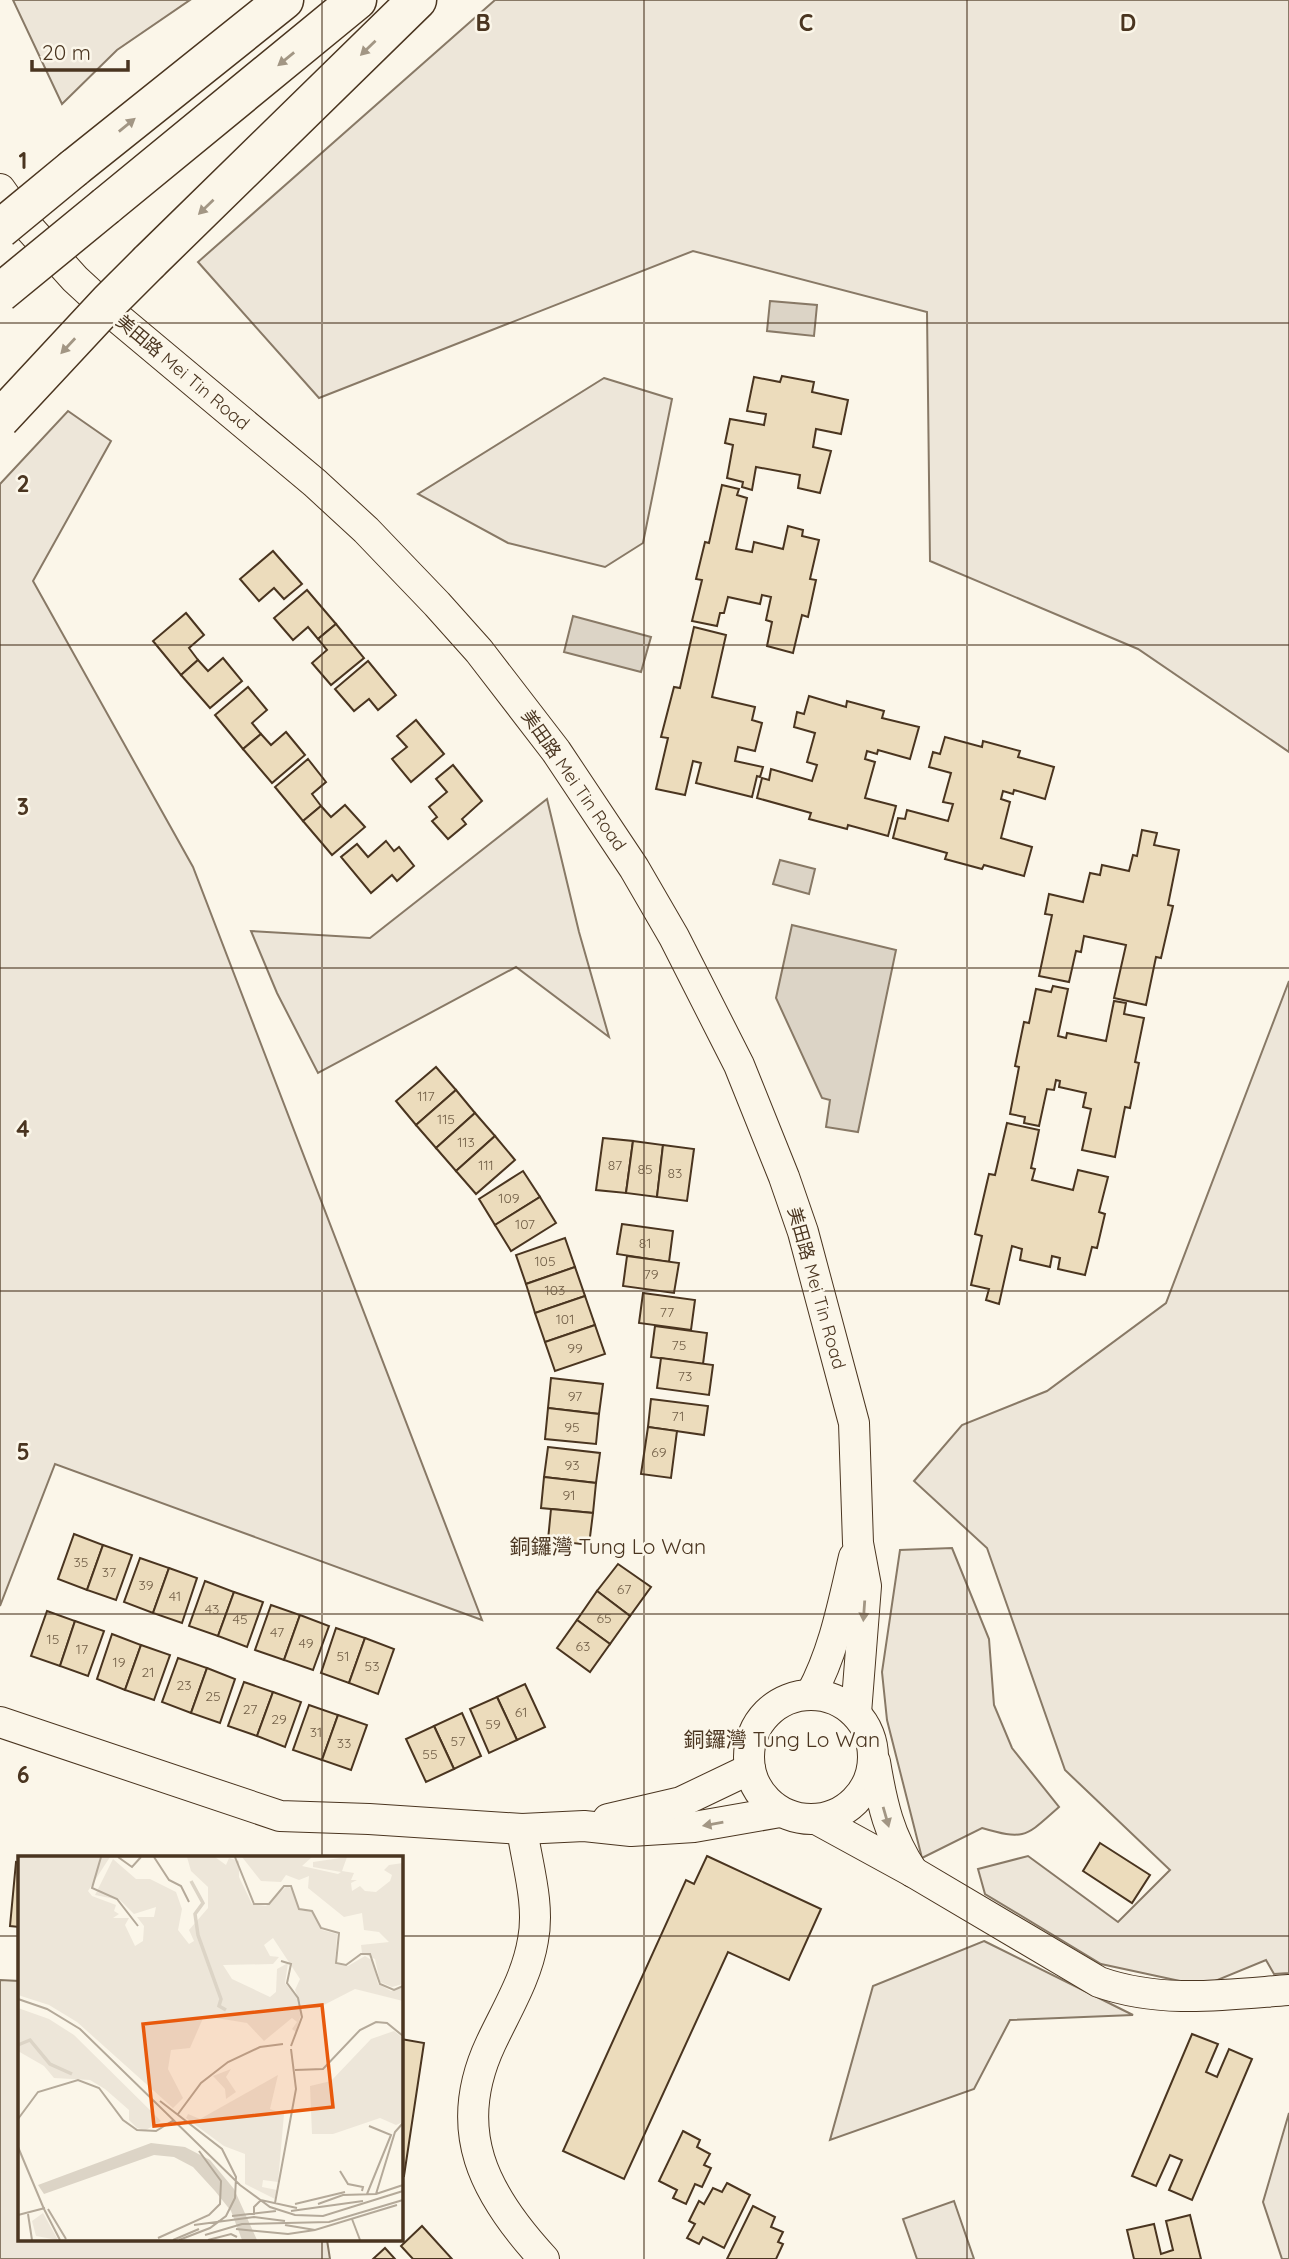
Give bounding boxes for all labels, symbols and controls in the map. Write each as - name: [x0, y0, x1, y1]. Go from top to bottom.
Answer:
- text: B: [475, 8, 491, 37]
- text: C: [799, 8, 813, 37]
- text: D: [1120, 8, 1136, 37]
- scale bar: [32, 28, 128, 72]
- text: 20 m: [42, 39, 91, 65]
- one-way arrow: [360, 39, 377, 56]
- one-way arrow: [277, 51, 294, 66]
- one-way arrow: [119, 118, 136, 133]
- text: 1: [19, 146, 27, 175]
- one-way arrow: [198, 199, 214, 215]
- street label: 美田路 Mei Tin Road: [111, 309, 255, 435]
- one-way arrow: [60, 337, 76, 354]
- text: 2: [16, 469, 30, 498]
- street label: 美田路 Mei Tin Road: [517, 705, 631, 855]
- text: 3: [17, 792, 29, 821]
- house number: 117: [417, 1087, 435, 1105]
- house number: 115: [437, 1110, 455, 1128]
- text: 4: [16, 1114, 30, 1143]
- house number: 113: [457, 1133, 475, 1151]
- house number: 111: [478, 1156, 494, 1174]
- house number: 87: [608, 1156, 622, 1174]
- house number: 85: [637, 1160, 653, 1178]
- house number: 83: [668, 1164, 682, 1182]
- house number: 109: [498, 1189, 520, 1207]
- street label: 美田路 Mei Tin Road: [783, 1204, 851, 1372]
- house number: 107: [515, 1215, 535, 1233]
- house number: 81: [639, 1234, 651, 1252]
- house number: 105: [534, 1252, 556, 1270]
- house number: 79: [644, 1265, 659, 1283]
- house number: 103: [545, 1281, 565, 1299]
- house number: 77: [660, 1303, 674, 1321]
- house number: 101: [556, 1310, 574, 1328]
- house number: 75: [672, 1336, 686, 1354]
- house number: 99: [567, 1339, 583, 1357]
- house number: 73: [678, 1367, 692, 1385]
- house number: 97: [568, 1387, 582, 1405]
- house number: 71: [671, 1407, 685, 1425]
- house number: 95: [564, 1418, 580, 1436]
- text: 5: [16, 1437, 30, 1466]
- house number: 69: [651, 1443, 667, 1461]
- house number: 93: [564, 1456, 580, 1474]
- house number: 91: [562, 1486, 576, 1504]
- district label: 銅鑼灣 Tung Lo Wan: [510, 1533, 706, 1559]
- house number: 35: [74, 1553, 88, 1571]
- house number: 37: [102, 1563, 116, 1581]
- house number: 39: [138, 1576, 154, 1594]
- house number: 67: [617, 1580, 631, 1598]
- house number: 41: [169, 1587, 181, 1605]
- house number: 43: [205, 1600, 219, 1618]
- one-way arrow: [858, 1600, 869, 1622]
- house number: 65: [596, 1609, 612, 1627]
- house number: 45: [232, 1610, 248, 1628]
- house number: 47: [270, 1623, 284, 1641]
- house number: 15: [47, 1630, 59, 1648]
- house number: 49: [299, 1634, 314, 1652]
- house number: 63: [576, 1637, 590, 1655]
- house number: 17: [76, 1640, 88, 1658]
- house number: 51: [337, 1647, 349, 1665]
- house number: 19: [113, 1653, 126, 1671]
- house number: 53: [365, 1657, 379, 1675]
- house number: 21: [142, 1663, 154, 1681]
- house number: 23: [176, 1676, 192, 1694]
- house number: 25: [205, 1687, 221, 1705]
- house number: 27: [243, 1700, 257, 1718]
- house number: 61: [515, 1703, 527, 1721]
- house number: 29: [271, 1710, 287, 1728]
- house number: 59: [485, 1715, 501, 1733]
- house number: 31: [310, 1723, 322, 1741]
- district label: 銅鑼灣 Tung Lo Wan: [684, 1726, 880, 1752]
- house number: 57: [451, 1732, 465, 1750]
- house number: 33: [337, 1734, 351, 1752]
- house number: 55: [422, 1745, 438, 1763]
- text: 6: [17, 1760, 29, 1789]
- one-way arrow: [882, 1807, 892, 1828]
- one-way arrow: [702, 1818, 724, 1829]
- inset map: [18, 1856, 402, 2242]

